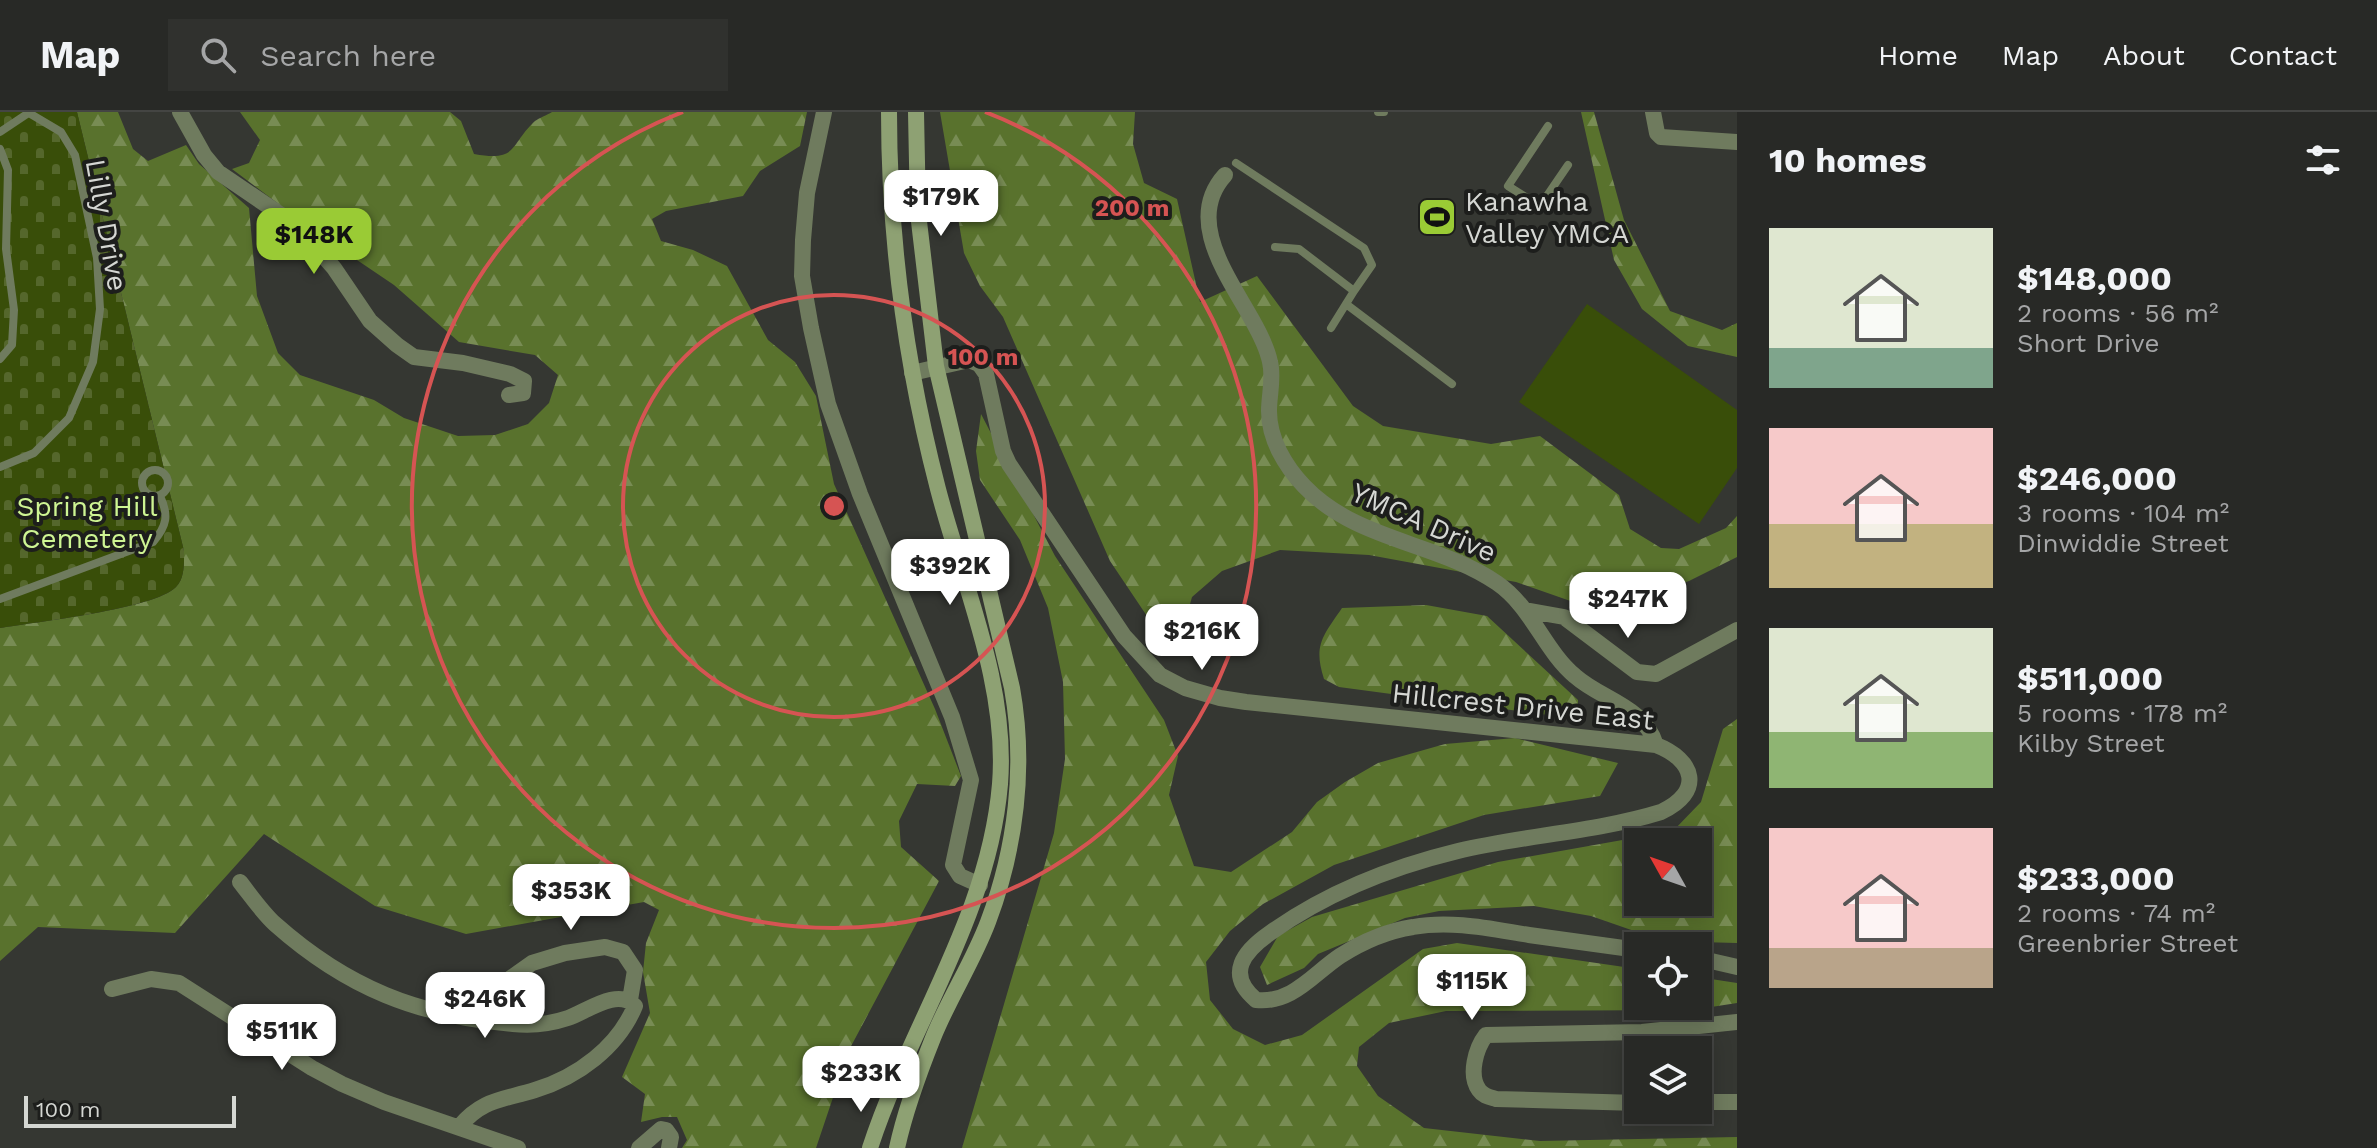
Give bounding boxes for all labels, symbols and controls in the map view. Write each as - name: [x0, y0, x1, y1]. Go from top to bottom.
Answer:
- search box: [168, 19, 728, 91]
- text: Map: [40, 33, 120, 77]
- icon: search: [196, 33, 240, 77]
- text: Search here: [260, 38, 436, 73]
- text: Home: [1878, 39, 1958, 72]
- text: Map: [2002, 39, 2059, 72]
- text: About: [2103, 39, 2185, 72]
- text: Contact: [2229, 39, 2337, 72]
- icon: filters: [2301, 138, 2345, 182]
- text: 10 homes: [1769, 140, 1927, 180]
- street label: Lilly Drive: [79, 156, 134, 294]
- pin: $179K: [885, 170, 997, 238]
- text: $179K: [902, 181, 980, 211]
- place label: Kanawha Valley YMCA: [1465, 185, 1629, 250]
- text: 200 m: [1095, 194, 1169, 222]
- sports icon: Kanawha Valley YMCA: [1416, 196, 1458, 238]
- pin: $148K: [258, 208, 370, 276]
- text: $148K: [275, 219, 354, 249]
- text: $148,000: [2017, 258, 2172, 298]
- icon: home: [1833, 260, 1929, 356]
- text: 2 rooms · 56 m²: [2017, 298, 2219, 328]
- text: Short Drive: [2017, 328, 2160, 358]
- text: 100 m: [948, 343, 1018, 371]
- text: $246,000: [2017, 458, 2177, 498]
- icon: home: [1833, 460, 1929, 556]
- street label: YMCA Drive: [1346, 476, 1501, 569]
- park label: Spring Hill Cemetery: [16, 490, 158, 555]
- centre of rings: [820, 492, 848, 520]
- text: 3 rooms · 104 m²: [2017, 498, 2229, 528]
- text: Dinwiddie Street: [2017, 528, 2229, 558]
- pin: $392K: [894, 539, 1006, 607]
- text: $392K: [909, 550, 991, 580]
- pin: $247K: [1572, 572, 1684, 640]
- text: $247K: [1587, 583, 1669, 613]
- pin: $216K: [1146, 604, 1258, 672]
- text: $216K: [1163, 615, 1241, 645]
- text: $511,000: [2017, 658, 2163, 698]
- icon: home: [1833, 660, 1929, 756]
- street label: Hillcrest Drive East: [1390, 676, 1656, 737]
- text: 5 rooms · 178 m²: [2017, 698, 2227, 728]
- text: Kilby Street: [2017, 728, 2165, 758]
- north arrow: [1624, 828, 1712, 916]
- map controls: [1624, 828, 1712, 1124]
- text: $233,000: [2017, 858, 2175, 898]
- icon: home: [1833, 860, 1929, 956]
- pin: $353K: [515, 864, 627, 932]
- text: $353K: [531, 875, 611, 905]
- text: 2 rooms · 74 m²: [2017, 898, 2215, 928]
- text: Greenbrier Street: [2017, 928, 2238, 958]
- button: locate: [1624, 932, 1712, 1020]
- pin: $115K: [1416, 954, 1528, 1022]
- text: $115K: [1436, 965, 1508, 995]
- pin: $246K: [429, 972, 541, 1040]
- text: $246K: [444, 983, 526, 1013]
- pin: $511K: [226, 1004, 338, 1072]
- text: $511K: [246, 1015, 318, 1045]
- button: layers: [1624, 1036, 1712, 1124]
- pin: $233K: [805, 1046, 917, 1114]
- text: $233K: [820, 1057, 902, 1087]
- scale bar: [24, 1092, 236, 1128]
- text: 100 m: [36, 1097, 100, 1122]

